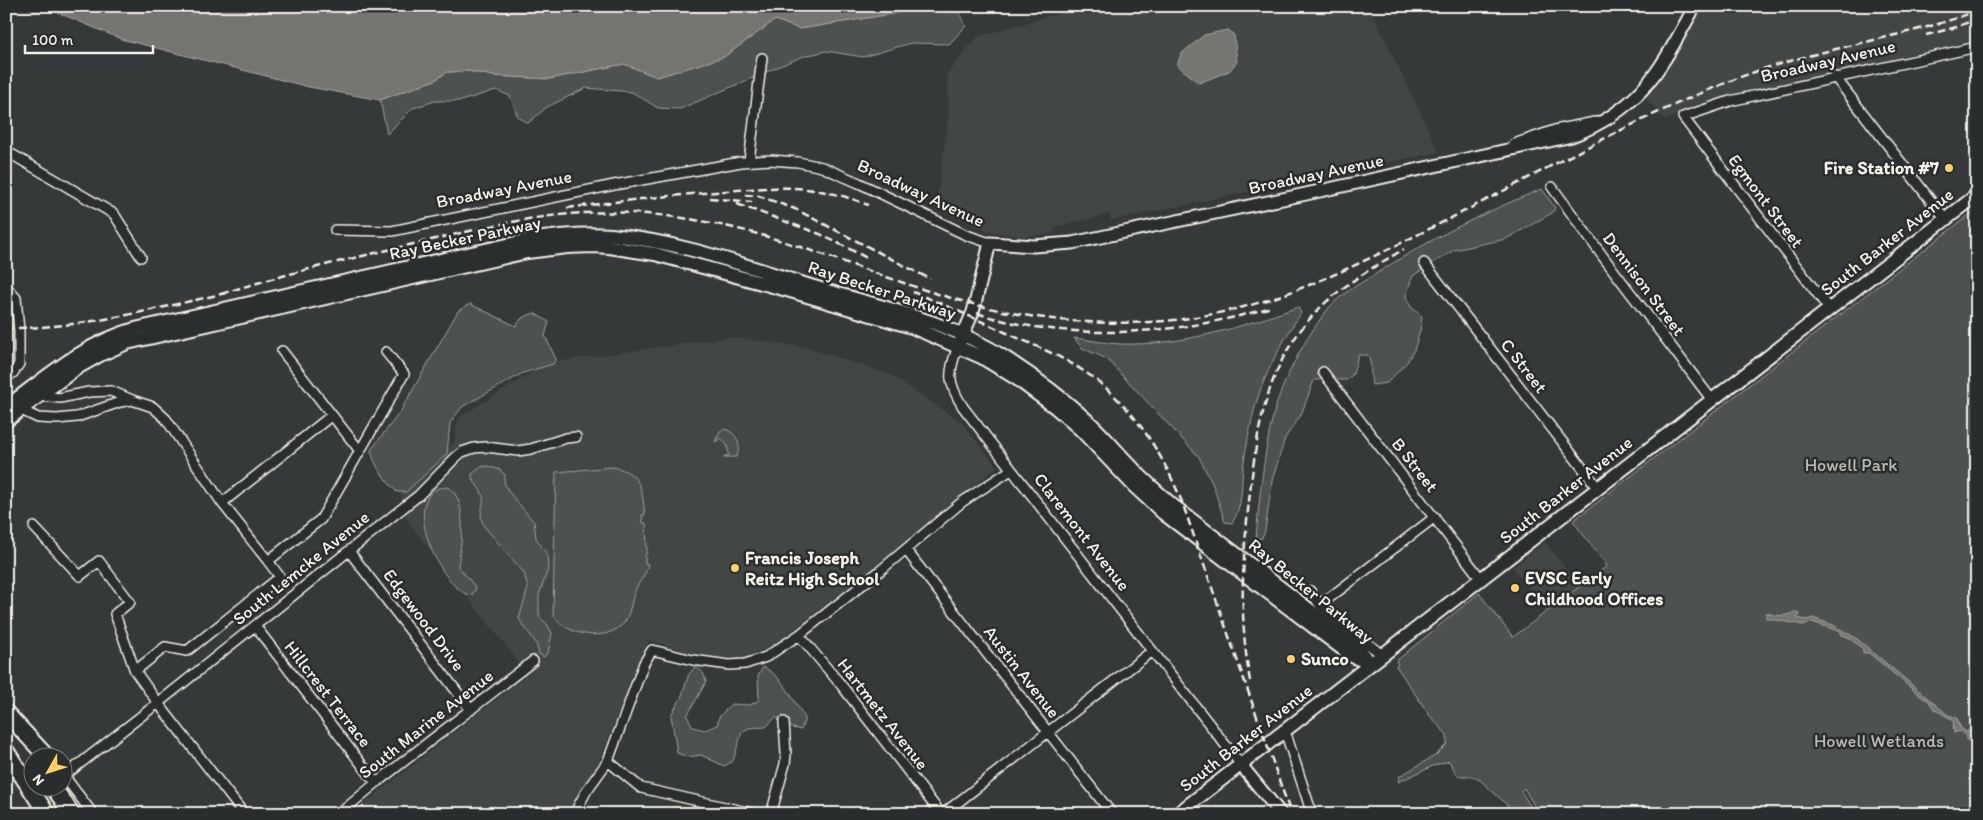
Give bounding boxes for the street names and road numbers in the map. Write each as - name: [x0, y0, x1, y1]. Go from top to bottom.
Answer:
- street label: Broadway Avenue: [1758, 35, 1898, 87]
- street label: Broadway Avenue: [1246, 149, 1386, 199]
- street label: Egmont Street: [1724, 150, 1809, 252]
- street label: Broadway Avenue: [854, 154, 988, 232]
- street label: Broadway Avenue: [434, 165, 574, 213]
- street label: South Barker Avenue: [1816, 183, 1958, 301]
- street label: Ray Becker Parkway: [387, 211, 543, 265]
- street label: Dennison Street: [1598, 228, 1690, 340]
- street label: Ray Becker Parkway: [805, 256, 959, 325]
- street label: C Street: [1496, 334, 1552, 398]
- street label: South Barker Avenue: [1495, 431, 1637, 549]
- street label: B Street: [1387, 433, 1443, 497]
- street label: Claremont Avenue: [1029, 469, 1135, 595]
- street label: South Lemcke Avenue: [228, 506, 374, 630]
- street label: Ray Becker Parkway: [1244, 534, 1378, 649]
- street label: Edgewood Drive: [378, 565, 470, 675]
- street label: Austin Avenue: [979, 621, 1065, 723]
- street label: Hillcrest Terrace: [280, 636, 376, 752]
- street label: Hartmetz Avenue: [833, 654, 933, 774]
- street label: South Marine Avenue: [354, 665, 498, 783]
- street label: South Barker Avenue: [1175, 679, 1317, 797]

